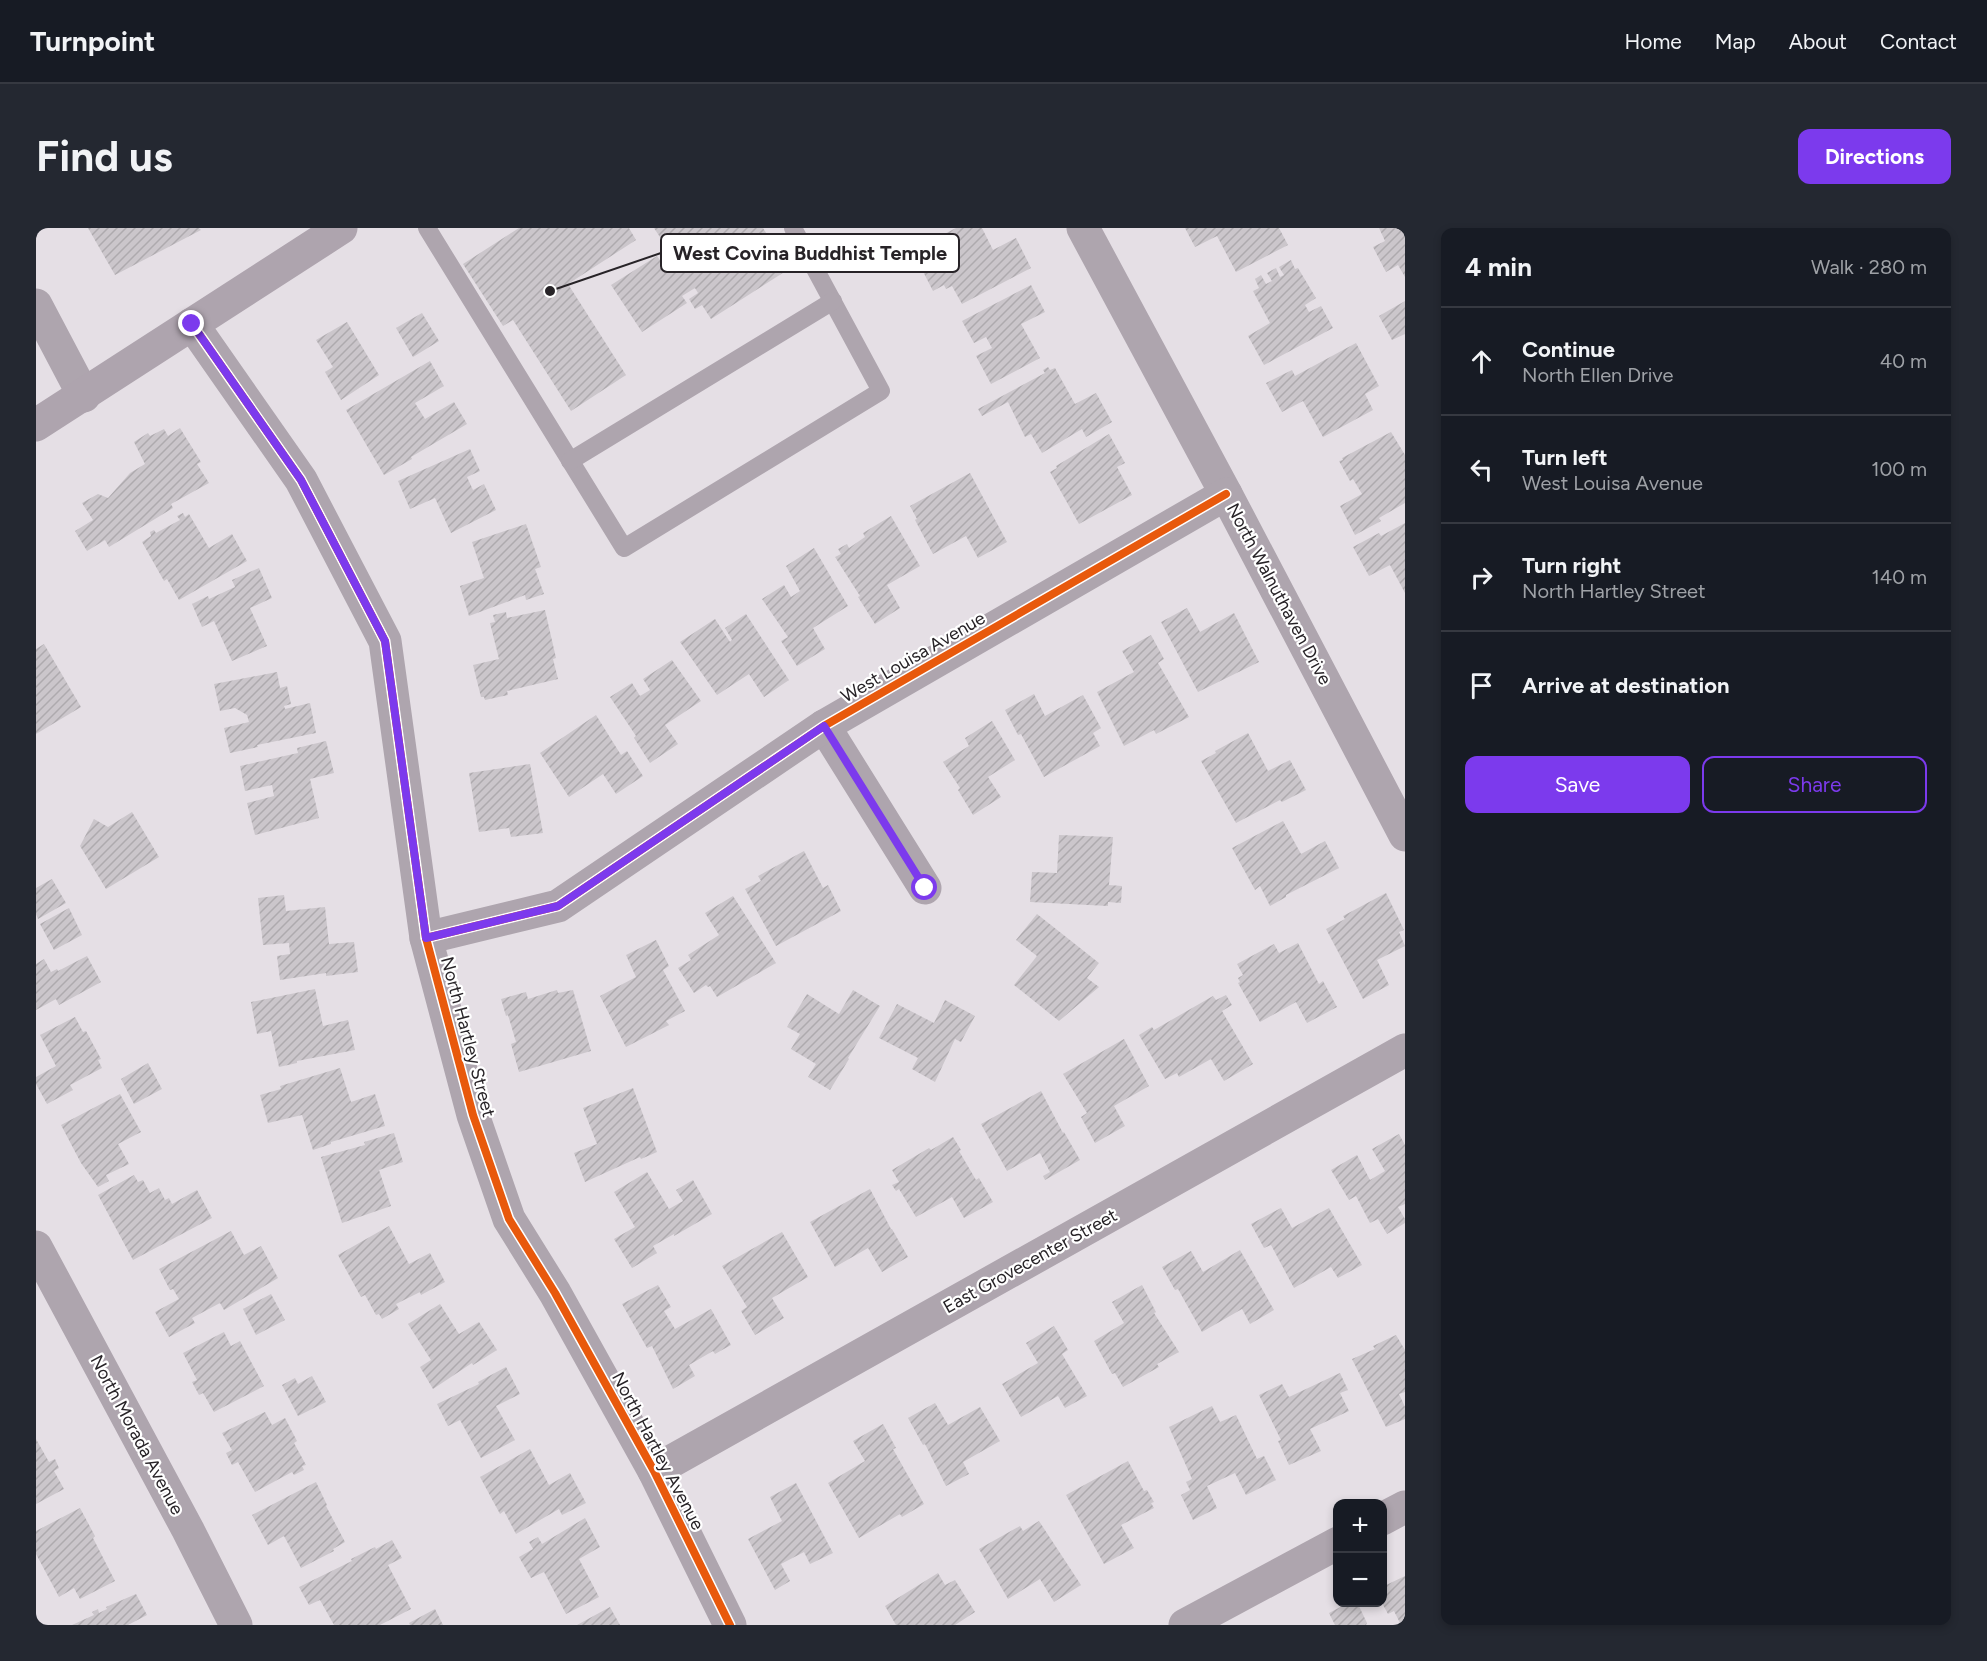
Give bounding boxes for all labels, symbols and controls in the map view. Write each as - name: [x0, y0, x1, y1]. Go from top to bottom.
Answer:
- text: Turnpoint: [30, 24, 155, 58]
- text: Home: [1625, 29, 1682, 54]
- text: Map: [1715, 29, 1756, 54]
- text: About: [1789, 29, 1847, 54]
- text: Contact: [1880, 29, 1957, 54]
- button: Directions: [1798, 129, 1951, 184]
- text: Find us: [36, 131, 173, 182]
- callout: West Covina Buddhist Temple: [661, 234, 959, 272]
- text: West Covina Buddhist Temple: [673, 241, 947, 265]
- text: 4 min: [1465, 251, 1532, 283]
- text: Walk · 280 m: [1811, 255, 1927, 279]
- route end: [178, 310, 204, 336]
- text: Continue: [1522, 336, 1615, 363]
- icon: ahead: [1465, 345, 1498, 378]
- text: 40 m: [1880, 349, 1927, 373]
- text: North Ellen Drive: [1522, 363, 1673, 387]
- text: Turn left: [1522, 444, 1608, 471]
- icon: left: [1465, 453, 1498, 486]
- text: 100 m: [1871, 457, 1927, 481]
- text: West Louisa Avenue: [1522, 471, 1703, 495]
- street label: North Walnuthaven Drive: [1222, 499, 1336, 689]
- text: Turn right: [1522, 552, 1621, 579]
- icon: right: [1465, 561, 1498, 594]
- text: 140 m: [1872, 565, 1927, 589]
- text: North Hartley Street: [1522, 579, 1706, 603]
- street label: West Louisa Avenue: [837, 607, 989, 707]
- icon: arrive: [1465, 669, 1498, 702]
- text: Arrive at destination: [1522, 672, 1730, 699]
- button: Save: [1465, 756, 1690, 813]
- button: Share: [1702, 756, 1927, 813]
- route start: [911, 874, 937, 900]
- street label: North Hartley Street: [436, 954, 500, 1120]
- street label: East Grovecenter Street: [939, 1204, 1121, 1318]
- street label: North Morada Avenue: [86, 1351, 189, 1519]
- street label: North Hartley Avenue: [607, 1368, 709, 1534]
- map controls: [1333, 1499, 1387, 1607]
- button: +: [1333, 1499, 1387, 1553]
- button: −: [1333, 1553, 1387, 1607]

